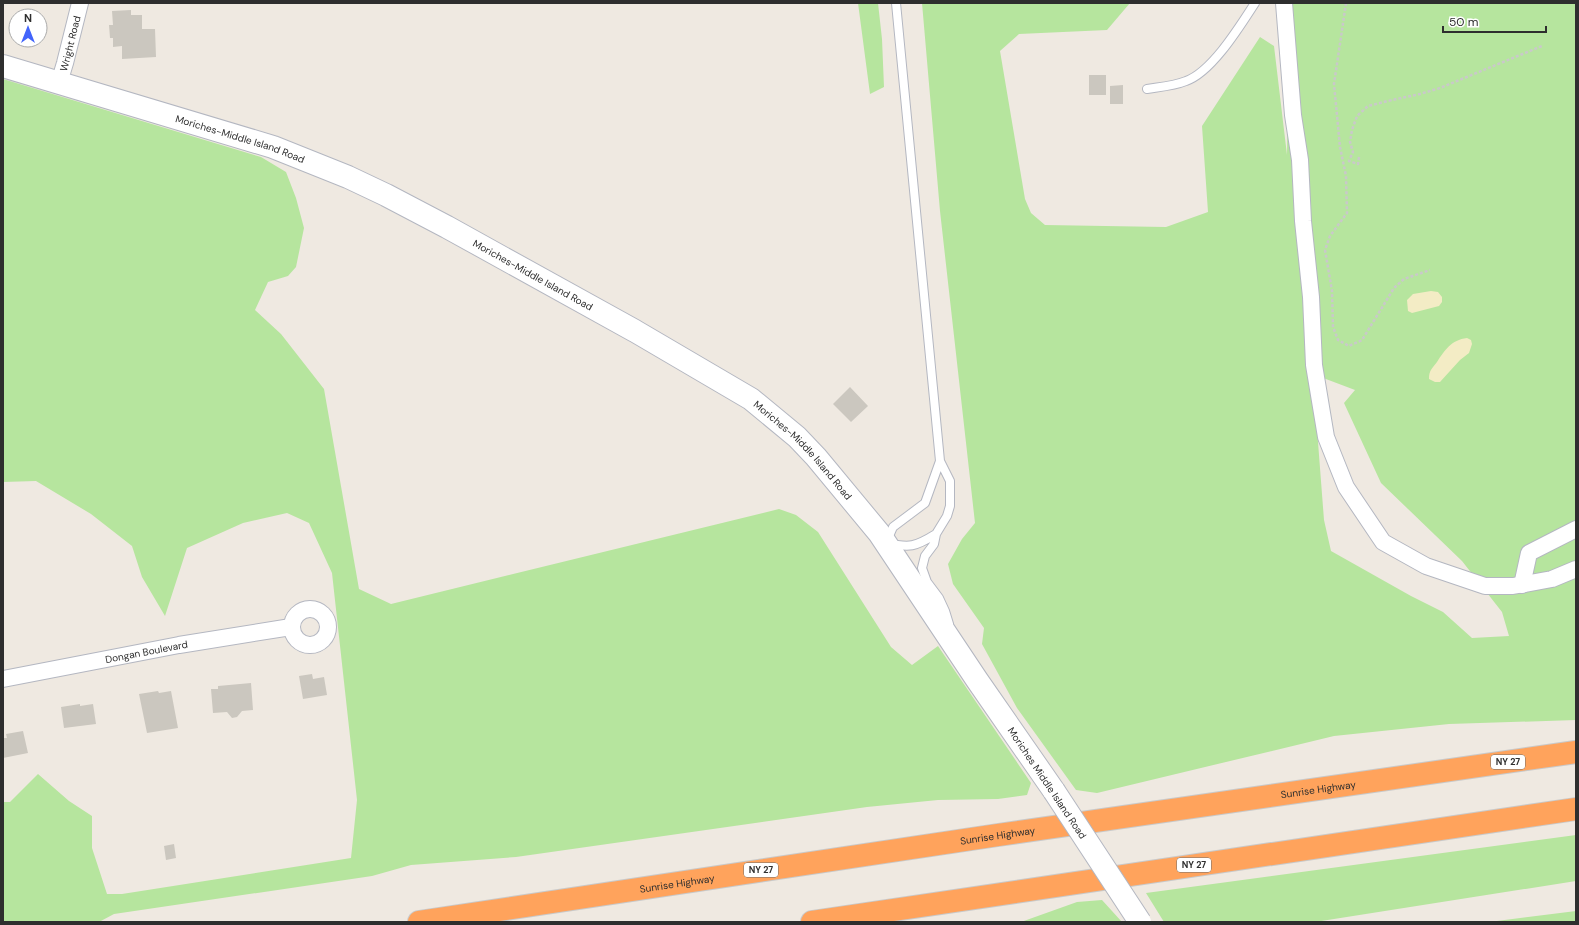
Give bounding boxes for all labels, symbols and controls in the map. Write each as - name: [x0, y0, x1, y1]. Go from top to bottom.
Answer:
- north arrow: [8, 8, 48, 48]
- scale bar: [1443, 8, 1546, 34]
- text: N: [24, 11, 32, 25]
- street label: Wright Road: [56, 14, 83, 73]
- text: 50 m: [1449, 14, 1478, 30]
- street label: Moriches-Middle Island Road: [174, 112, 307, 166]
- street label: Moriches-Middle Island Road: [471, 236, 595, 313]
- street label: Moriches-Middle Island Road: [751, 398, 855, 502]
- street label: Dongan Boulevard: [104, 637, 189, 666]
- street label: Moriches Middle Island Road: [1005, 725, 1089, 841]
- road number: NY 27: [1491, 755, 1525, 769]
- street label: Sunrise Highway: [1280, 777, 1357, 801]
- street label: Sunrise Highway: [959, 823, 1036, 847]
- road number: NY 27: [1177, 858, 1211, 872]
- road number: NY 27: [744, 863, 778, 877]
- street label: Sunrise Highway: [639, 871, 716, 895]

